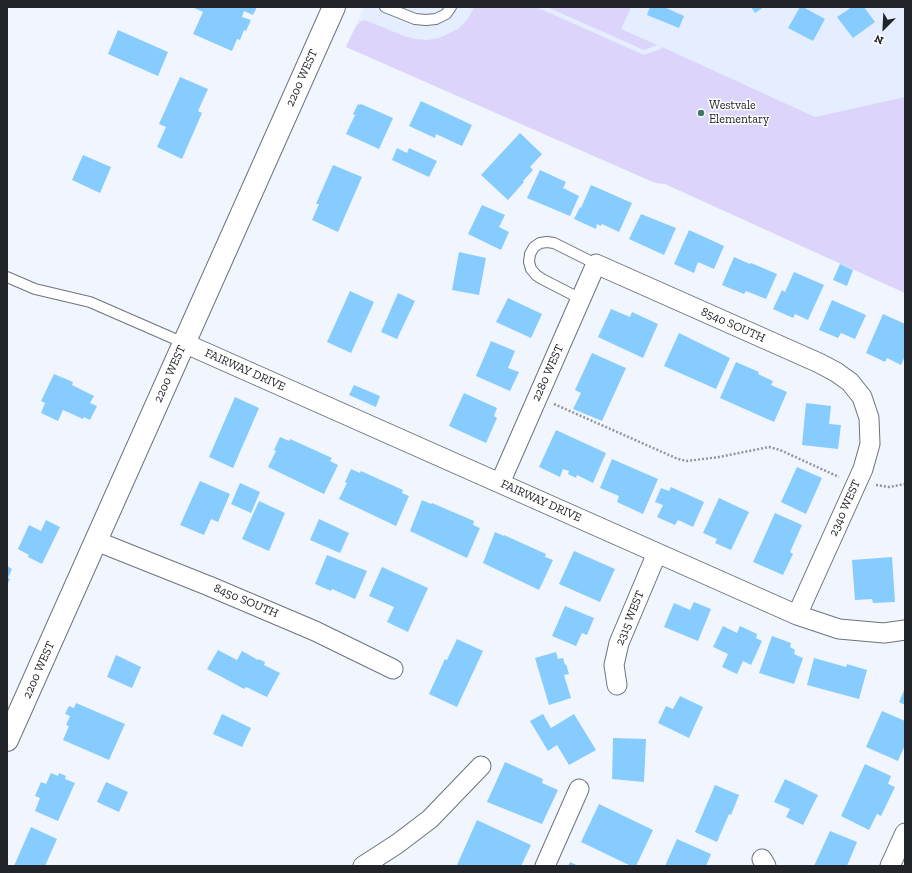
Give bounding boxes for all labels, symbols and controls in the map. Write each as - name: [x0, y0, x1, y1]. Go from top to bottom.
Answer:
- north arrow: [864, 8, 904, 48]
- text: N: [872, 32, 885, 47]
- street label: 2200 WEST: [283, 47, 321, 109]
- place label: Westvale Elementary: [709, 99, 769, 127]
- marker: Westvale Elementary: [696, 108, 706, 118]
- street label: 8540 SOUTH: [699, 304, 767, 346]
- street label: 2280 WEST: [529, 342, 567, 404]
- street label: 2200 WEST: [151, 343, 189, 405]
- street label: FAIRWAY DRIVE: [202, 346, 288, 394]
- street label: FAIRWAY DRIVE: [498, 477, 584, 525]
- street label: 2340 WEST: [826, 478, 864, 538]
- street label: 8450 SOUTH: [211, 581, 281, 621]
- street label: 2315 WEST: [613, 589, 647, 647]
- street label: 2200 WEST: [20, 639, 58, 701]

